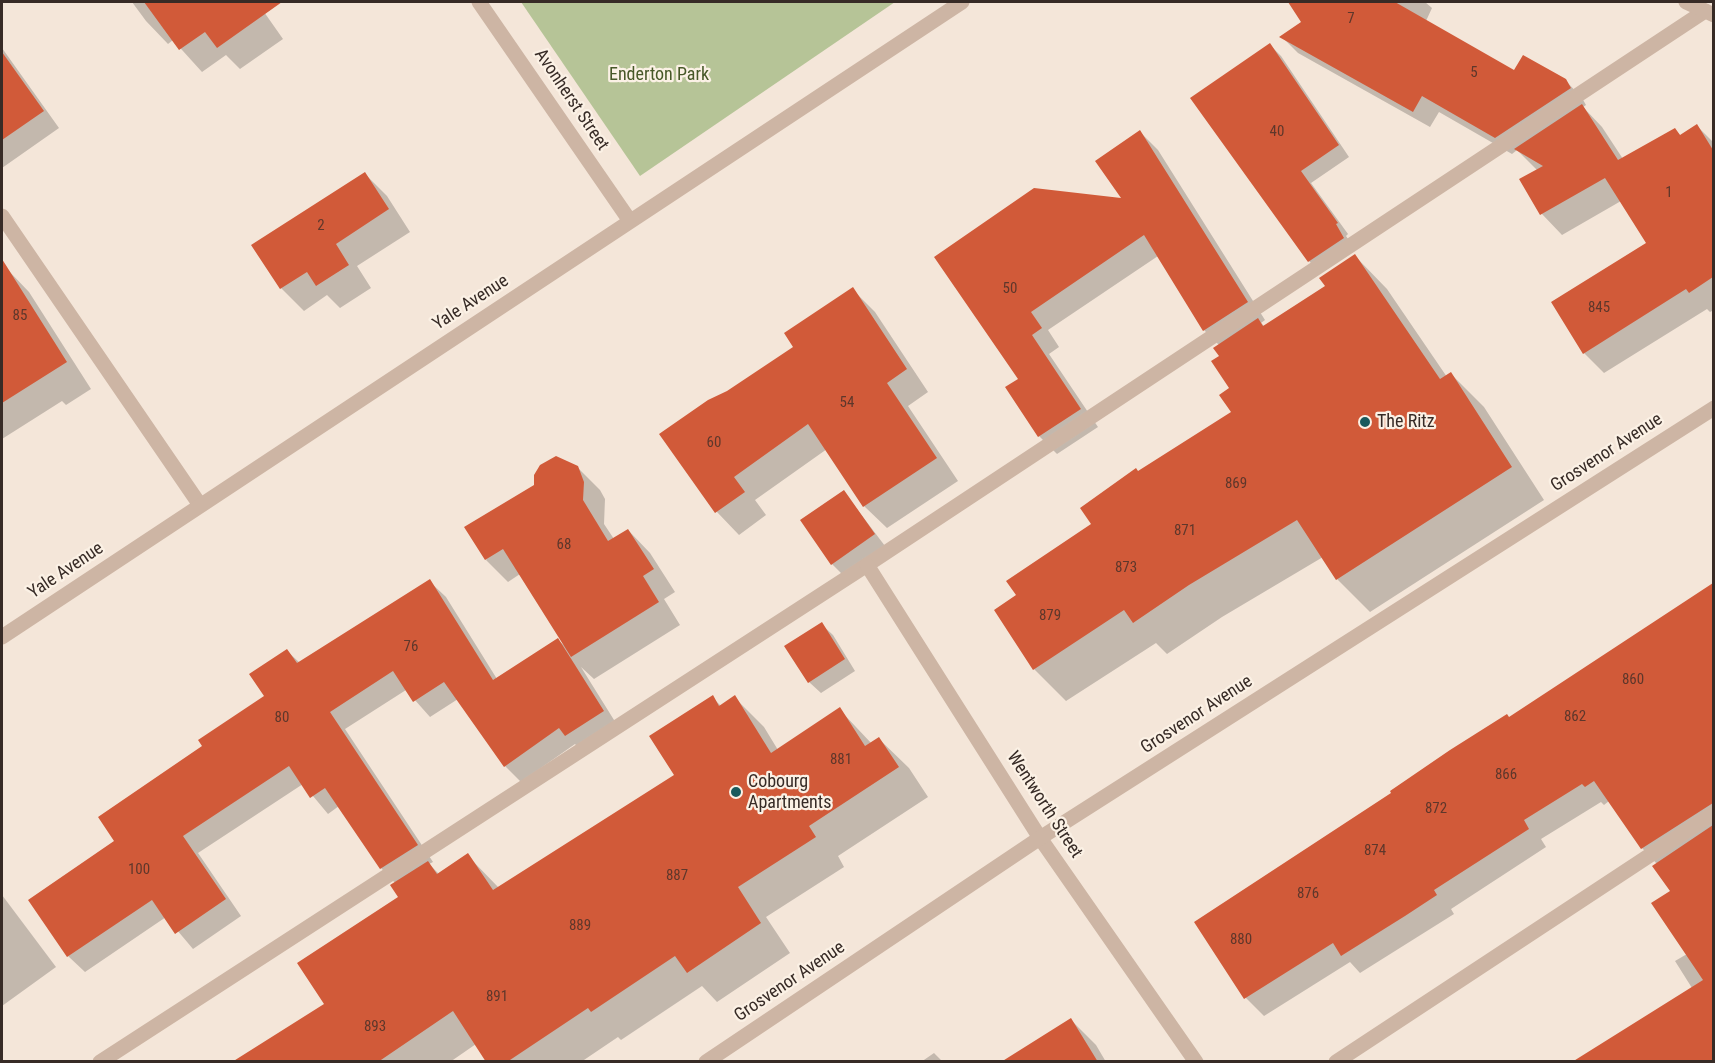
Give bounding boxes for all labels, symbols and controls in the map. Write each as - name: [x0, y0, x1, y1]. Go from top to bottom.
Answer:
- house number: 7: [1347, 10, 1355, 28]
- street label: Avonherst Street: [529, 45, 613, 155]
- park label: Enderton Park: [609, 64, 709, 86]
- house number: 5: [1470, 64, 1478, 82]
- house number: 40: [1270, 123, 1284, 141]
- house number: 1: [1665, 184, 1673, 202]
- house number: 2: [317, 217, 325, 235]
- street label: Yale Avenue: [429, 271, 513, 335]
- house number: 50: [1003, 280, 1017, 298]
- house number: 845: [1588, 299, 1610, 317]
- house number: 85: [13, 307, 27, 325]
- house number: 54: [840, 394, 854, 412]
- street label: Grosvenor Avenue: [1547, 409, 1667, 497]
- place label: The Ritz: [1377, 411, 1435, 433]
- marker: The Ritz: [1358, 415, 1372, 429]
- house number: 60: [707, 434, 721, 452]
- house number: 869: [1225, 475, 1247, 493]
- house number: 871: [1174, 522, 1196, 540]
- house number: 68: [557, 536, 571, 554]
- street label: Yale Avenue: [24, 538, 108, 604]
- house number: 873: [1115, 559, 1137, 577]
- house number: 879: [1039, 607, 1061, 625]
- house number: 76: [404, 638, 418, 656]
- street label: Grosvenor Avenue: [1137, 671, 1257, 759]
- house number: 860: [1622, 671, 1644, 689]
- house number: 862: [1564, 708, 1586, 726]
- house number: 80: [275, 709, 289, 727]
- street label: Wentworth Street: [1001, 748, 1087, 862]
- house number: 881: [830, 751, 852, 769]
- house number: 866: [1495, 766, 1517, 784]
- place label: Cobourg Apartments: [748, 771, 831, 814]
- marker: Cobourg Apartments: [729, 785, 743, 799]
- house number: 872: [1425, 800, 1447, 818]
- house number: 874: [1364, 842, 1386, 860]
- house number: 100: [128, 861, 150, 879]
- house number: 887: [666, 867, 688, 885]
- house number: 876: [1297, 885, 1319, 903]
- house number: 889: [569, 917, 591, 935]
- house number: 880: [1230, 931, 1252, 949]
- street label: Grosvenor Avenue: [731, 937, 849, 1027]
- house number: 891: [486, 988, 508, 1006]
- house number: 893: [364, 1018, 386, 1036]

